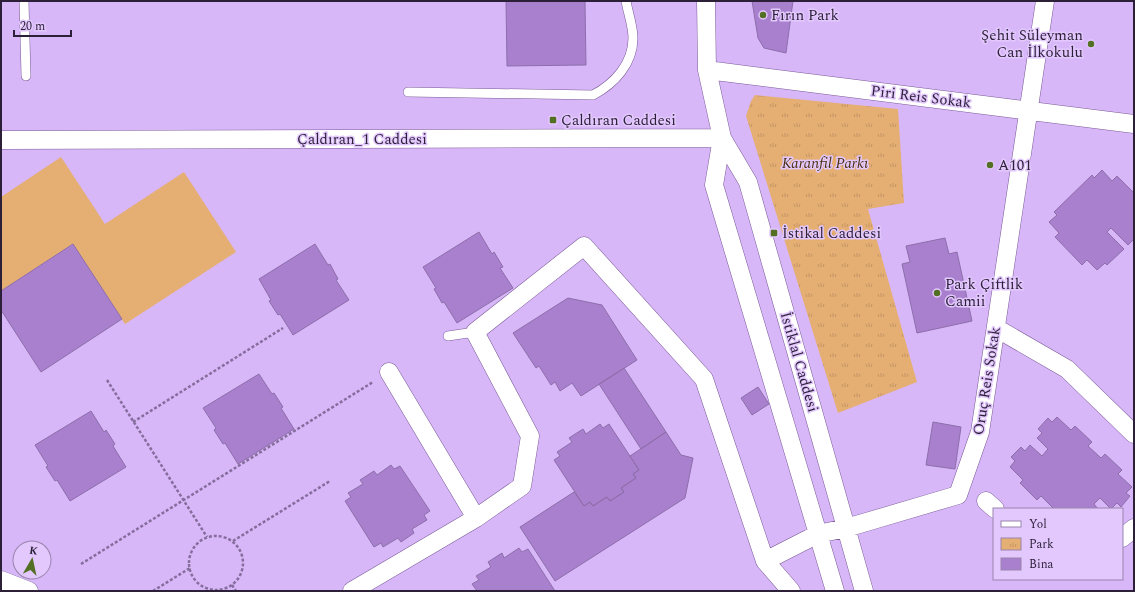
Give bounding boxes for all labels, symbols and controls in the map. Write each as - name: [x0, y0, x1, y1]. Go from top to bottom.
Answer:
- place label: Fırın Park: [771, 4, 839, 27]
- marker: Fırın Park: [758, 10, 768, 20]
- scale bar: [14, 12, 71, 38]
- text: 20 m: [20, 17, 45, 36]
- place label: Şehit Süleyman Can İlkokulu: [981, 24, 1083, 64]
- marker: Şehit Süleyman Can İlkokulu: [1086, 39, 1096, 49]
- street label: Piri Reis Sokak: [870, 79, 972, 115]
- place label: Çaldıran Caddesi: [561, 109, 676, 132]
- marker: Çaldıran Caddesi: [548, 115, 558, 125]
- street label: Çaldıran_1 Caddesi: [297, 128, 427, 151]
- park label: Karanfil Parkı: [782, 152, 868, 175]
- place label: A101: [998, 154, 1032, 177]
- marker: A101: [985, 160, 995, 170]
- place label: İstikal Caddesi: [782, 222, 881, 245]
- marker: İstikal Caddesi: [769, 228, 779, 238]
- place label: Park Çiftlik Camii: [945, 273, 1023, 313]
- marker: Park Çiftlik Camii: [932, 288, 942, 298]
- street label: İstiklal Caddesi: [774, 309, 824, 415]
- street label: Oruç Reis Sokak: [967, 325, 1007, 437]
- legend: [993, 508, 1123, 580]
- text: Yol: [1029, 515, 1047, 534]
- text: Park: [1029, 535, 1054, 554]
- north arrow: [12, 540, 52, 580]
- text: K: [28, 542, 39, 560]
- text: Bina: [1029, 555, 1054, 574]

